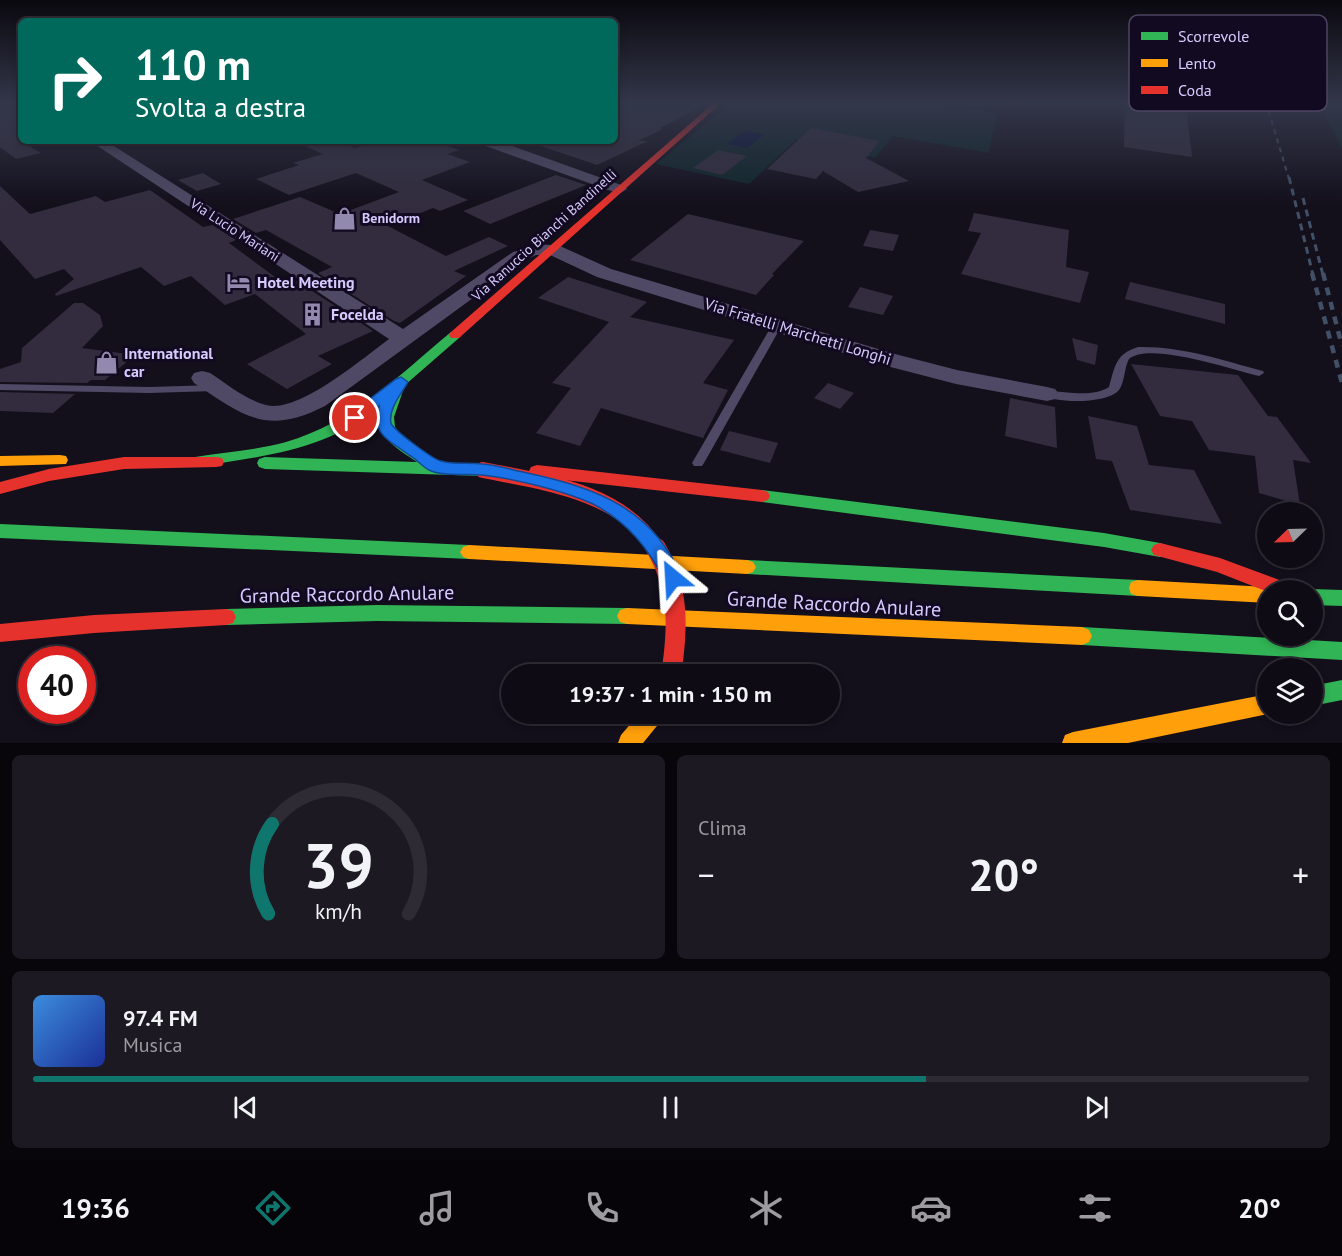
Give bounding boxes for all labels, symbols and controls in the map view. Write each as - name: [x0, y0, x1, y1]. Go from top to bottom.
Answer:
- legend: [1129, 15, 1327, 111]
- text: Scorrevole: [1178, 26, 1250, 46]
- text: 110 m: [135, 37, 251, 92]
- icon: right: [36, 42, 114, 120]
- text: Lento: [1178, 53, 1216, 73]
- text: Coda: [1178, 80, 1212, 100]
- text: Svolta a destra: [135, 90, 306, 124]
- street label: Via Ranuccio Bianchi Bandinelli: [467, 165, 620, 306]
- street label: Via Lucio Mariani: [186, 194, 283, 266]
- shop icon: Benidorm: [331, 205, 357, 231]
- place label: Benidorm: [362, 209, 420, 227]
- hotel icon: Hotel Meeting: [226, 269, 252, 295]
- place label: Hotel Meeting: [257, 272, 355, 292]
- street label: Via Fratelli Marchetti Longhi: [701, 293, 894, 369]
- building icon: Focelda: [300, 301, 326, 327]
- place label: Focelda: [331, 304, 384, 324]
- place label: International car: [124, 343, 213, 381]
- shop icon: International car: [93, 349, 119, 375]
- pin: [329, 392, 380, 443]
- icon: arrive: [338, 401, 371, 434]
- north arrow: [1257, 502, 1323, 568]
- map controls: [1257, 502, 1323, 724]
- position arrow: [641, 546, 705, 610]
- street label: Grande Raccordo Anulare: [239, 579, 455, 609]
- button: search: [1257, 580, 1323, 646]
- street label: Grande Raccordo Anulare: [726, 585, 942, 623]
- speed limit sign: 40: [18, 646, 96, 724]
- button: layers: [1257, 658, 1323, 724]
- text: 19:37 · 1 min · 150 m: [569, 680, 772, 708]
- text: Clima: [698, 815, 747, 841]
- text: 39: [303, 824, 374, 905]
- text: 20°: [968, 845, 1039, 903]
- text: −: [698, 853, 715, 896]
- text: +: [1292, 853, 1309, 896]
- text: km/h: [315, 897, 362, 925]
- text: 97.4 FM: [123, 1004, 198, 1032]
- text: Musica: [123, 1032, 182, 1058]
- icon: previous: [229, 1091, 262, 1124]
- icon: pause: [654, 1091, 687, 1124]
- icon: next: [1080, 1091, 1113, 1124]
- icon: directions: [252, 1187, 294, 1229]
- icon: music: [416, 1187, 458, 1229]
- icon: phone: [581, 1187, 623, 1229]
- icon: climate: [745, 1187, 787, 1229]
- icon: car: [910, 1187, 952, 1229]
- icon: filters: [1074, 1187, 1116, 1229]
- text: 19:36: [61, 1191, 130, 1225]
- text: 20°: [1238, 1191, 1281, 1225]

